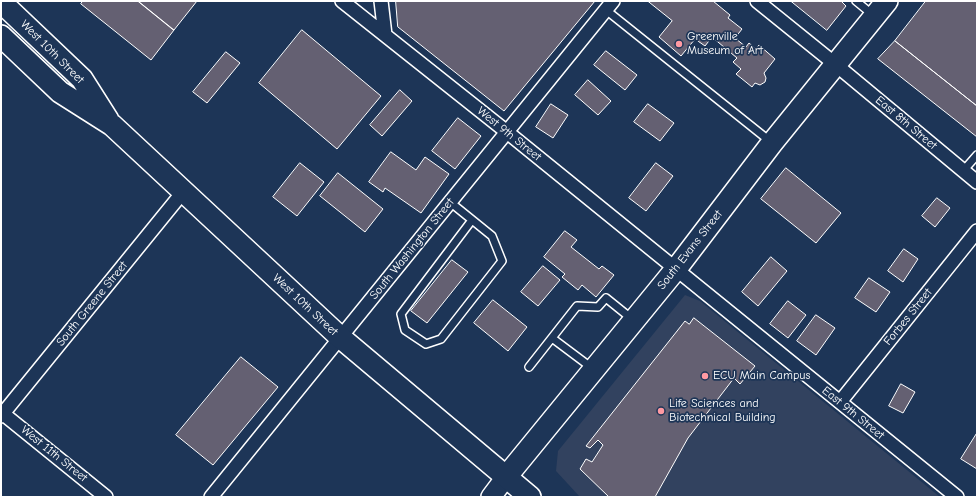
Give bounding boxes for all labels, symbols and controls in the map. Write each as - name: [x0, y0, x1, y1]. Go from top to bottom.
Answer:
- street label: West 10th Street: [17, 17, 87, 87]
- place label: Greenville Museum of Art: [687, 30, 763, 58]
- marker: Greenville Museum of Art: [674, 39, 684, 49]
- street label: East 8th Street: [872, 93, 940, 153]
- street label: West 9th Street: [474, 104, 544, 164]
- street label: South Washington Street: [367, 195, 457, 303]
- street label: South Evans Street: [655, 207, 725, 293]
- street label: South Greene Street: [53, 259, 131, 349]
- street label: West 10th Street: [269, 271, 341, 339]
- street label: Forbes Street: [881, 286, 935, 348]
- place label: ECU Main Campus: [713, 369, 810, 383]
- marker: ECU Main Campus: [700, 371, 710, 381]
- street label: East 9th Street: [819, 383, 887, 443]
- place label: Life Sciences and Biotechnical Building: [669, 397, 776, 425]
- marker: Life Sciences and Biotechnical Building: [656, 406, 666, 416]
- street label: West 11th Street: [18, 423, 90, 485]

